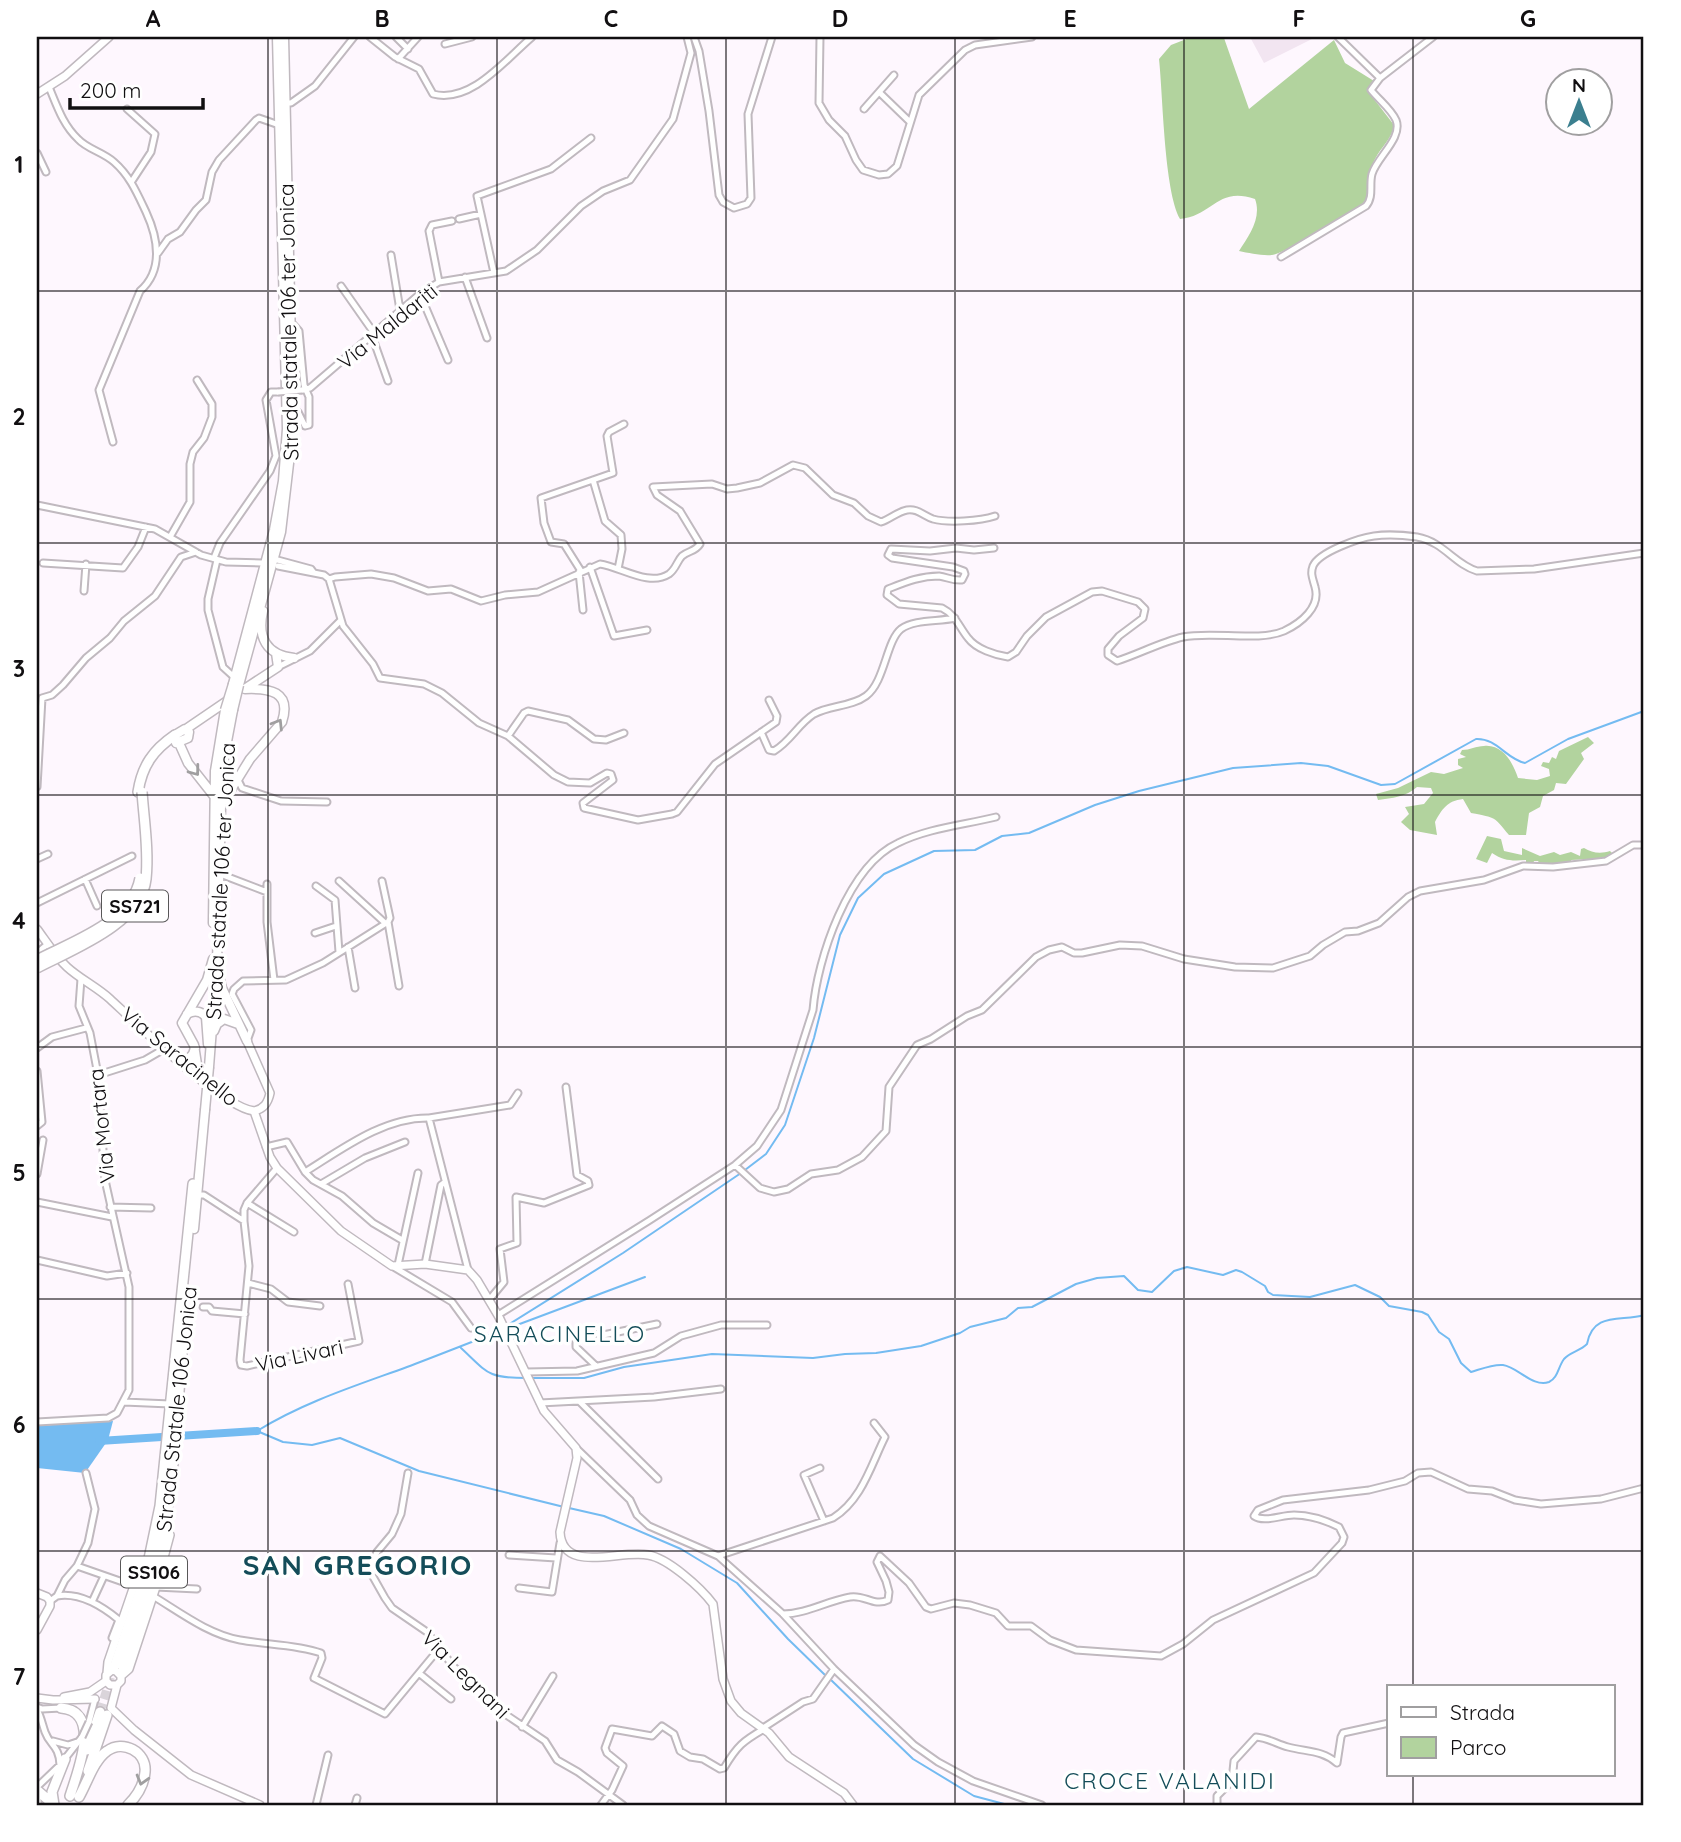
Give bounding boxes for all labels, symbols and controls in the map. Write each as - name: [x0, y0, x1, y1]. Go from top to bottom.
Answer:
- text: A: [146, 4, 161, 33]
- text: B: [374, 4, 390, 33]
- text: C: [604, 4, 618, 33]
- text: D: [832, 4, 848, 33]
- text: E: [1063, 4, 1077, 33]
- text: F: [1293, 4, 1305, 33]
- text: G: [1520, 4, 1536, 33]
- scale bar: [70, 66, 203, 110]
- north arrow: [1544, 66, 1614, 136]
- text: N: [1572, 73, 1586, 97]
- text: 200 m: [80, 77, 142, 103]
- text: 1: [15, 150, 23, 179]
- street label: Strada statale 106 ter Jonica: [273, 183, 303, 461]
- street label: Via Maldariti: [332, 278, 442, 374]
- text: 2: [12, 402, 26, 431]
- text: 3: [13, 654, 25, 683]
- one-way arrow: [270, 719, 283, 732]
- street label: Strada statale 106 ter Jonica: [200, 742, 240, 1020]
- one-way arrow: [187, 763, 199, 776]
- road number: SS721: [102, 890, 168, 922]
- text: 4: [12, 906, 26, 935]
- street label: Via Saracinello: [116, 1001, 244, 1111]
- street label: Via Mortara: [82, 1067, 120, 1185]
- text: 5: [12, 1158, 26, 1187]
- street label: Strada Statale 106 Jonica: [150, 1285, 202, 1533]
- district label: SARACINELLO: [474, 1319, 646, 1348]
- street label: Via Livari: [253, 1333, 345, 1377]
- text: 6: [13, 1410, 25, 1439]
- district label: SAN GREGORIO: [243, 1547, 473, 1582]
- road number: SS106: [121, 1556, 187, 1588]
- street label: Via Legnani: [416, 1624, 516, 1724]
- text: 7: [13, 1662, 26, 1691]
- legend: [1387, 1685, 1614, 1776]
- text: Strada: [1450, 1699, 1515, 1725]
- text: Parco: [1450, 1734, 1506, 1760]
- district label: CROCE VALANIDI: [1064, 1766, 1276, 1795]
- one-way arrow: [136, 1773, 150, 1785]

